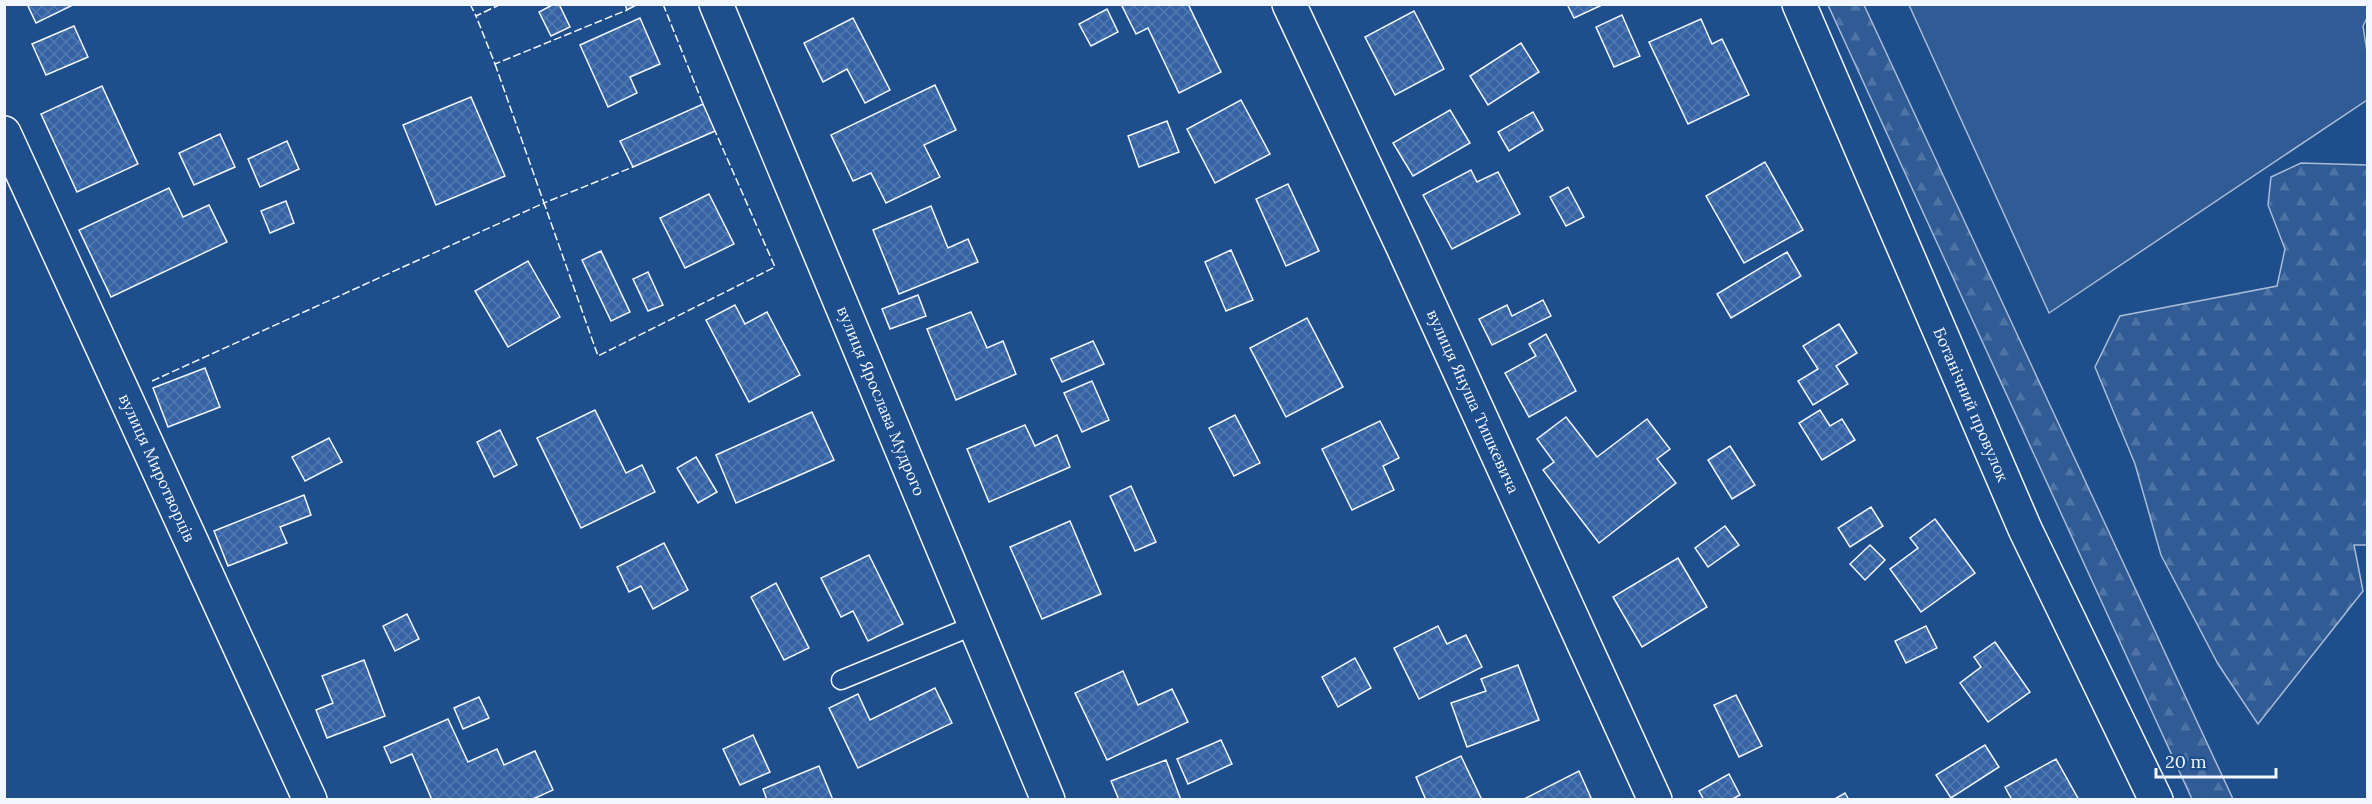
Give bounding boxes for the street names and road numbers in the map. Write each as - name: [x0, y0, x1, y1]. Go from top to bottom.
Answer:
- street label: вулиця Ярослава Мудрого: [833, 303, 930, 499]
- street label: вулиця Януша Тишкевича: [1423, 306, 1524, 496]
- street label: Ботанічний провулок: [1929, 324, 2014, 485]
- street label: вулиця Миротворців: [115, 390, 200, 545]

